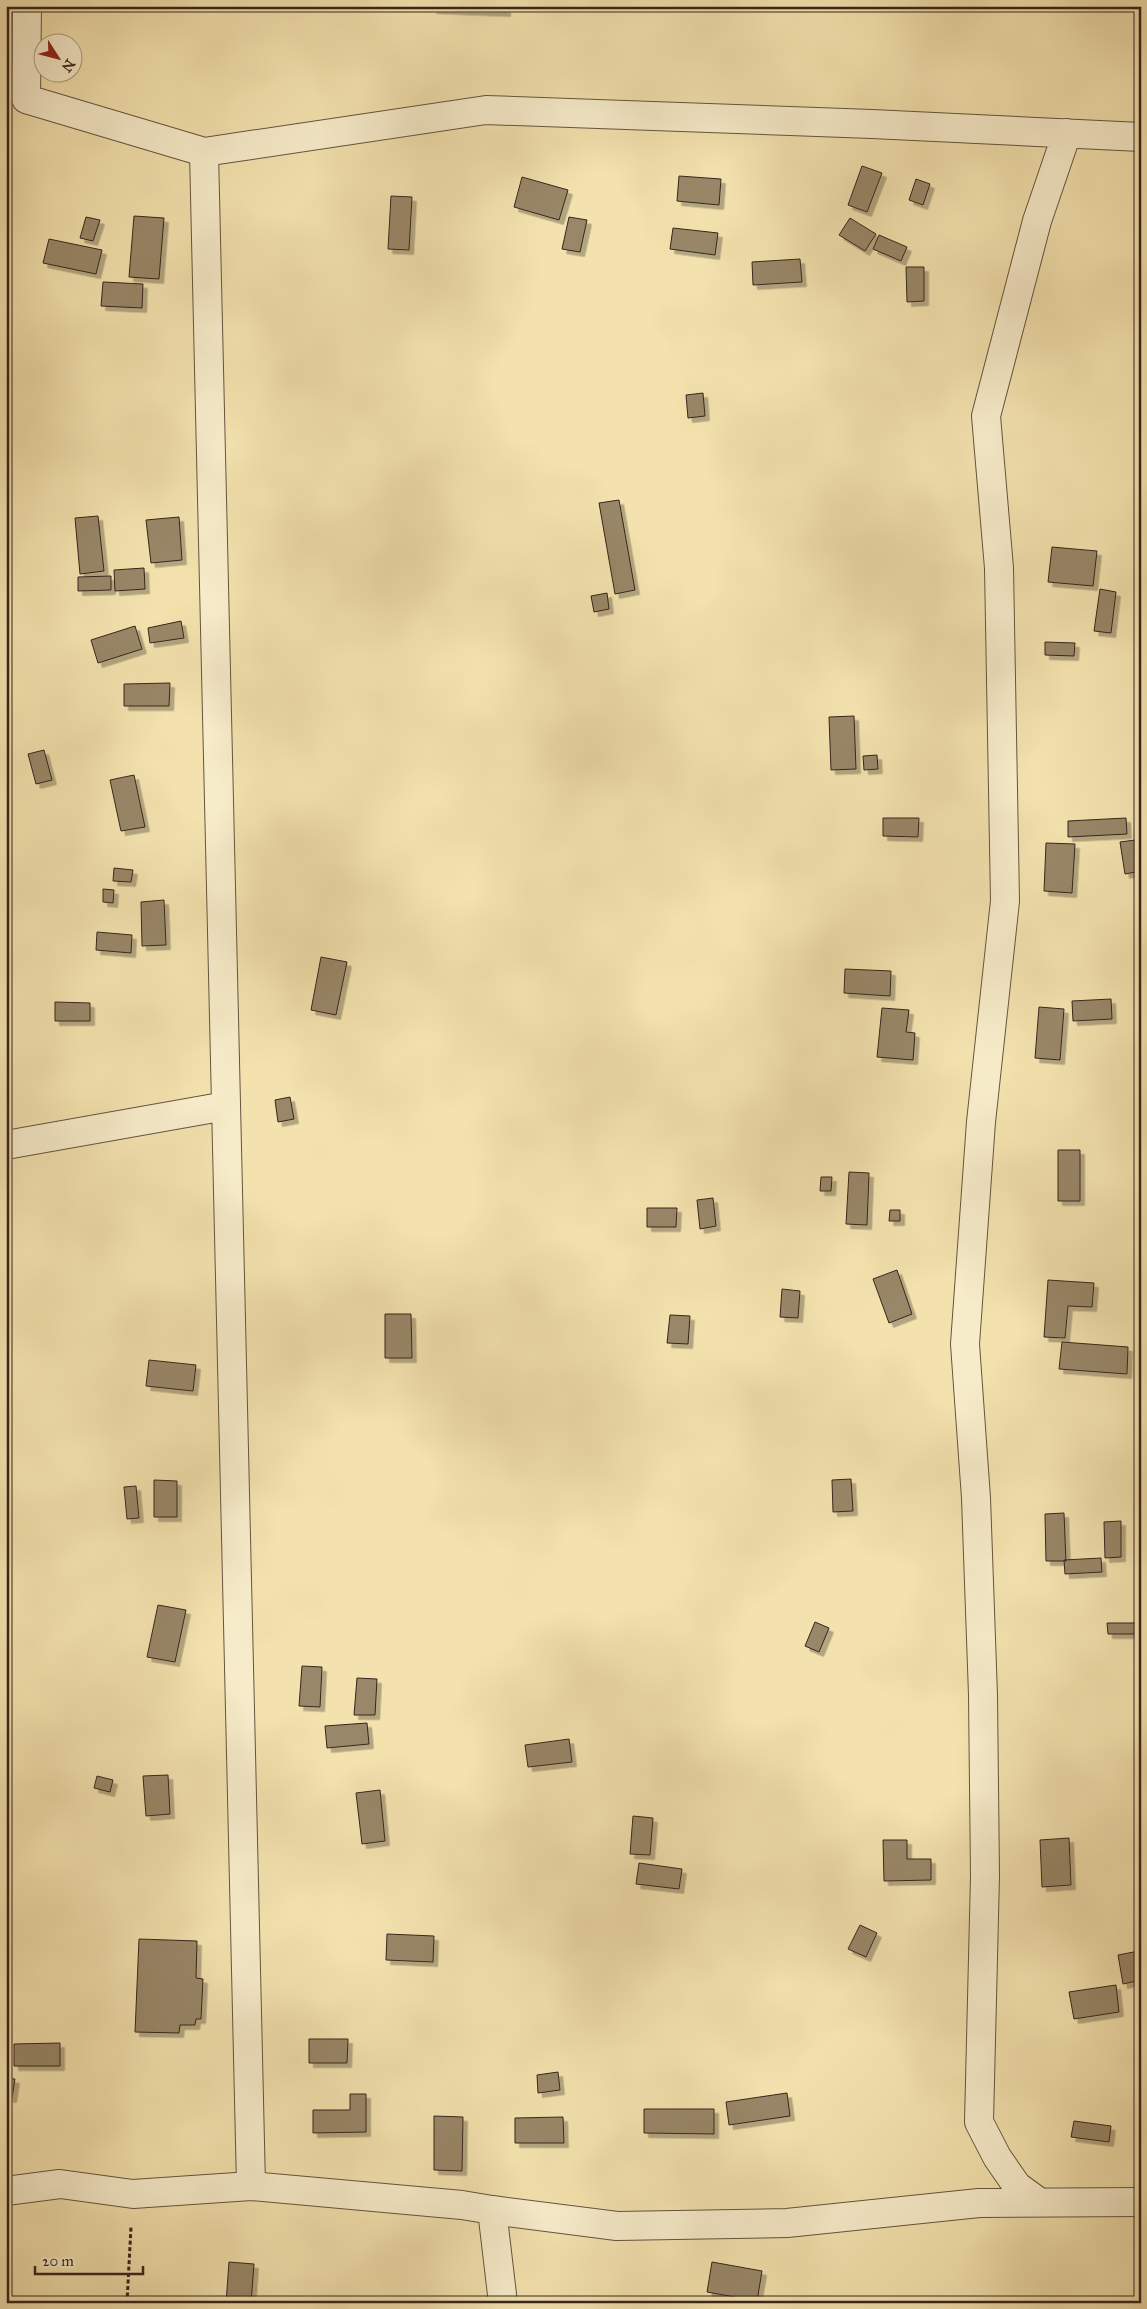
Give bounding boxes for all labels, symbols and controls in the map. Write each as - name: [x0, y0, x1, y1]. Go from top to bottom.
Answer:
- north arrow: [32, 32, 82, 82]
- text: N: [58, 56, 78, 75]
- scale bar: [35, 2244, 142, 2276]
- text: 20 m: [42, 2252, 74, 2270]

